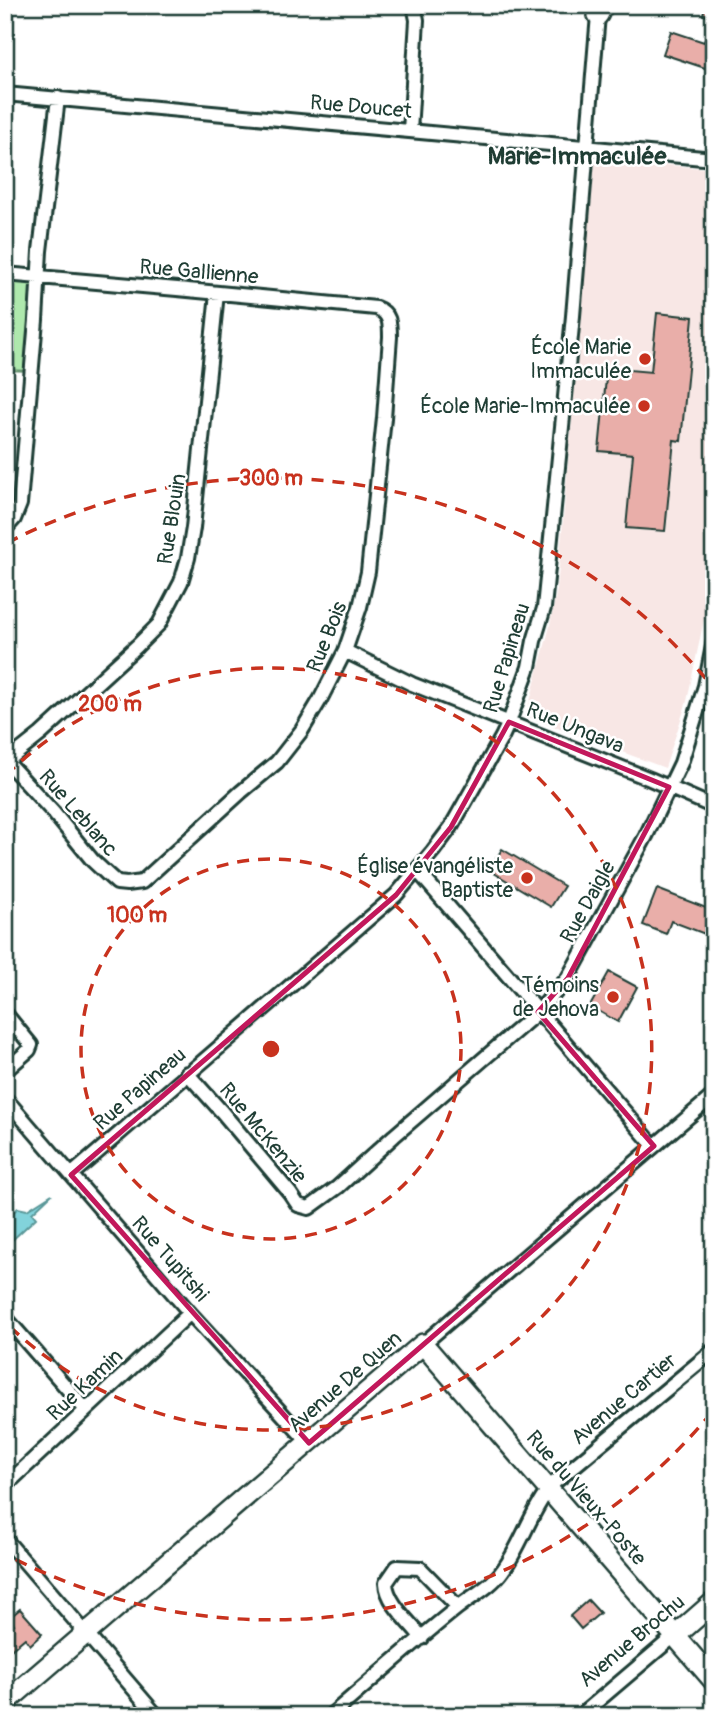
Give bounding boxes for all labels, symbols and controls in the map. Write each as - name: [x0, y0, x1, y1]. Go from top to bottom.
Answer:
- street label: Rue Doucet: [309, 89, 414, 125]
- district label: Marie-Immaculée: [488, 142, 667, 171]
- street label: Rue Gallienne: [138, 253, 260, 291]
- place label: École Marie Immaculée: [530, 334, 632, 385]
- marker: École Marie Immaculée: [637, 351, 653, 367]
- place label: École Marie-Immaculée: [420, 393, 631, 420]
- marker: École Marie-Immaculée: [636, 398, 652, 414]
- text: 300 m: [239, 465, 303, 492]
- street label: Rue Blouin: [151, 472, 193, 566]
- street label: Rue Bois: [301, 597, 354, 676]
- street label: Rue Papineau: [477, 600, 537, 716]
- text: 200 m: [78, 691, 142, 718]
- street label: Rue Ungava: [522, 696, 628, 760]
- street label: Rue Leblanc: [33, 764, 123, 862]
- place label: Église évangéliste Baptiste: [357, 853, 514, 904]
- street label: Rue Daigle: [554, 855, 622, 948]
- marker: Église évangéliste Baptiste: [519, 870, 535, 886]
- text: 100 m: [107, 902, 167, 929]
- place label: Témoins de Jehova: [513, 972, 600, 1023]
- marker: Témoins de Jehova: [605, 989, 621, 1005]
- centre of rings: [259, 1037, 283, 1061]
- street label: Rue Papineau: [88, 1041, 192, 1137]
- street label: Rue McKenzie: [213, 1077, 313, 1189]
- street label: Rue Tupitshi: [126, 1211, 215, 1307]
- street label: Avenue De Quen: [282, 1325, 408, 1439]
- street label: Rue Kamin: [41, 1343, 129, 1427]
- street label: Avenue Cartier: [566, 1347, 683, 1451]
- street label: Rue du Vieux-Poste: [520, 1425, 652, 1572]
- street label: Avenue Brochu: [573, 1589, 691, 1693]

